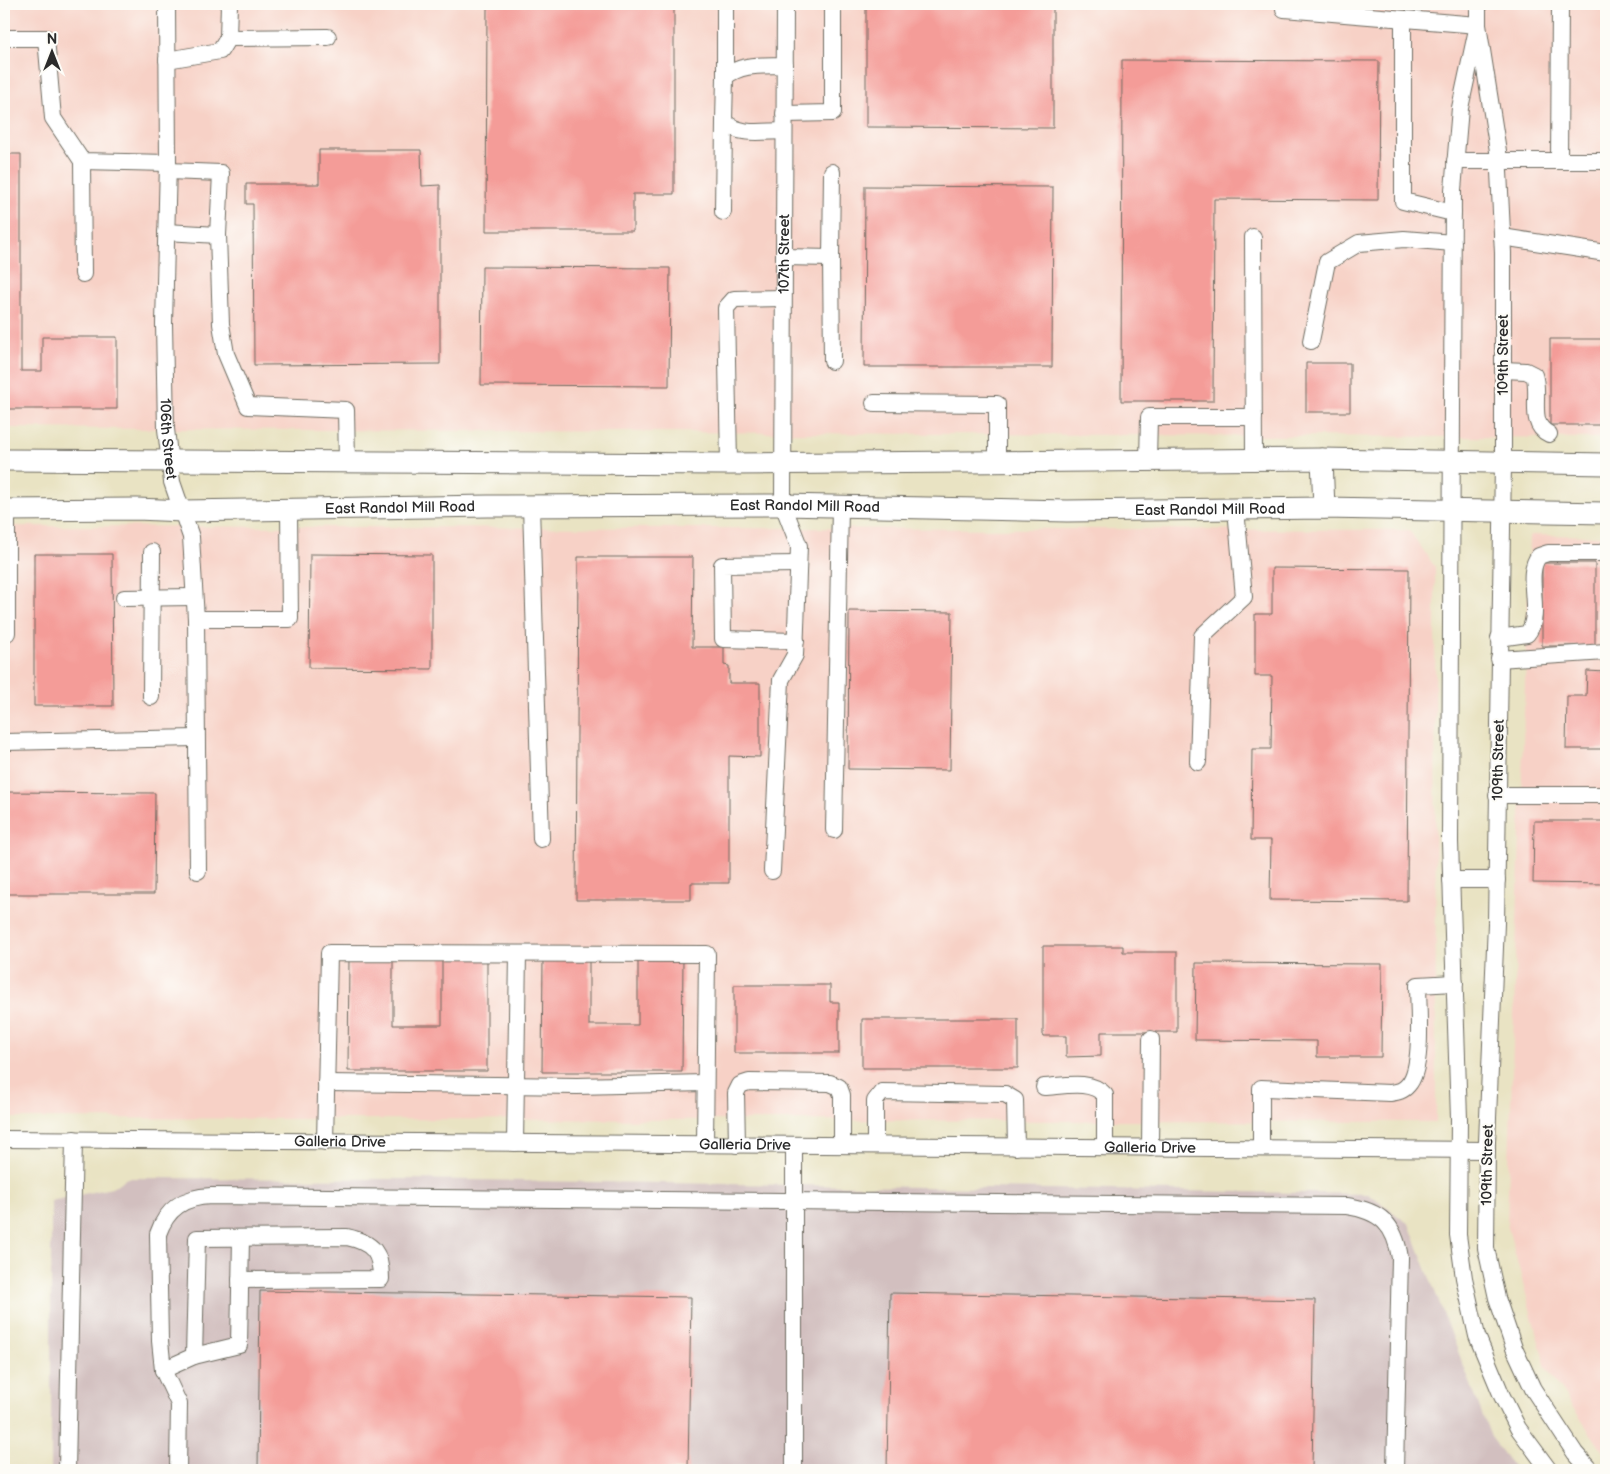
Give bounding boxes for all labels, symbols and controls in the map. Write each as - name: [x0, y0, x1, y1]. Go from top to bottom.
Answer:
- north arrow: [28, 28, 78, 78]
- text: N: [47, 31, 57, 48]
- street label: 107th Street: [775, 214, 794, 294]
- street label: 109th Street: [1494, 314, 1513, 396]
- street label: 106th Street: [155, 398, 181, 481]
- street label: East Randol Mill Road: [730, 496, 880, 517]
- street label: East Randol Mill Road: [325, 497, 475, 519]
- street label: East Randol Mill Road: [1135, 499, 1285, 520]
- street label: 109th Street: [1488, 719, 1509, 801]
- street label: 109th Street: [1477, 1124, 1498, 1206]
- street label: Galleria Drive: [294, 1132, 386, 1152]
- street label: Galleria Drive: [699, 1135, 791, 1155]
- street label: Galleria Drive: [1104, 1138, 1196, 1158]

